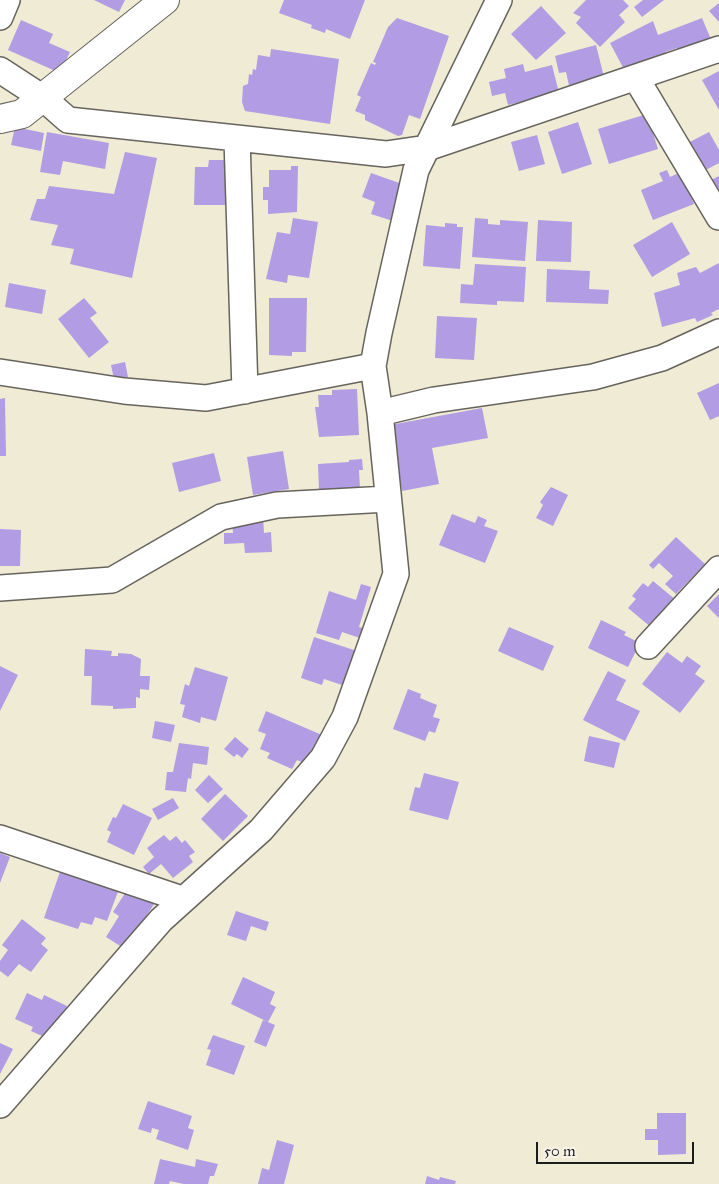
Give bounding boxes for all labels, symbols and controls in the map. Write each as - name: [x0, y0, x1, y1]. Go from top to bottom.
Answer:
- scale bar: [539, 1132, 696, 1164]
- text: 50 m: [544, 1142, 576, 1160]

